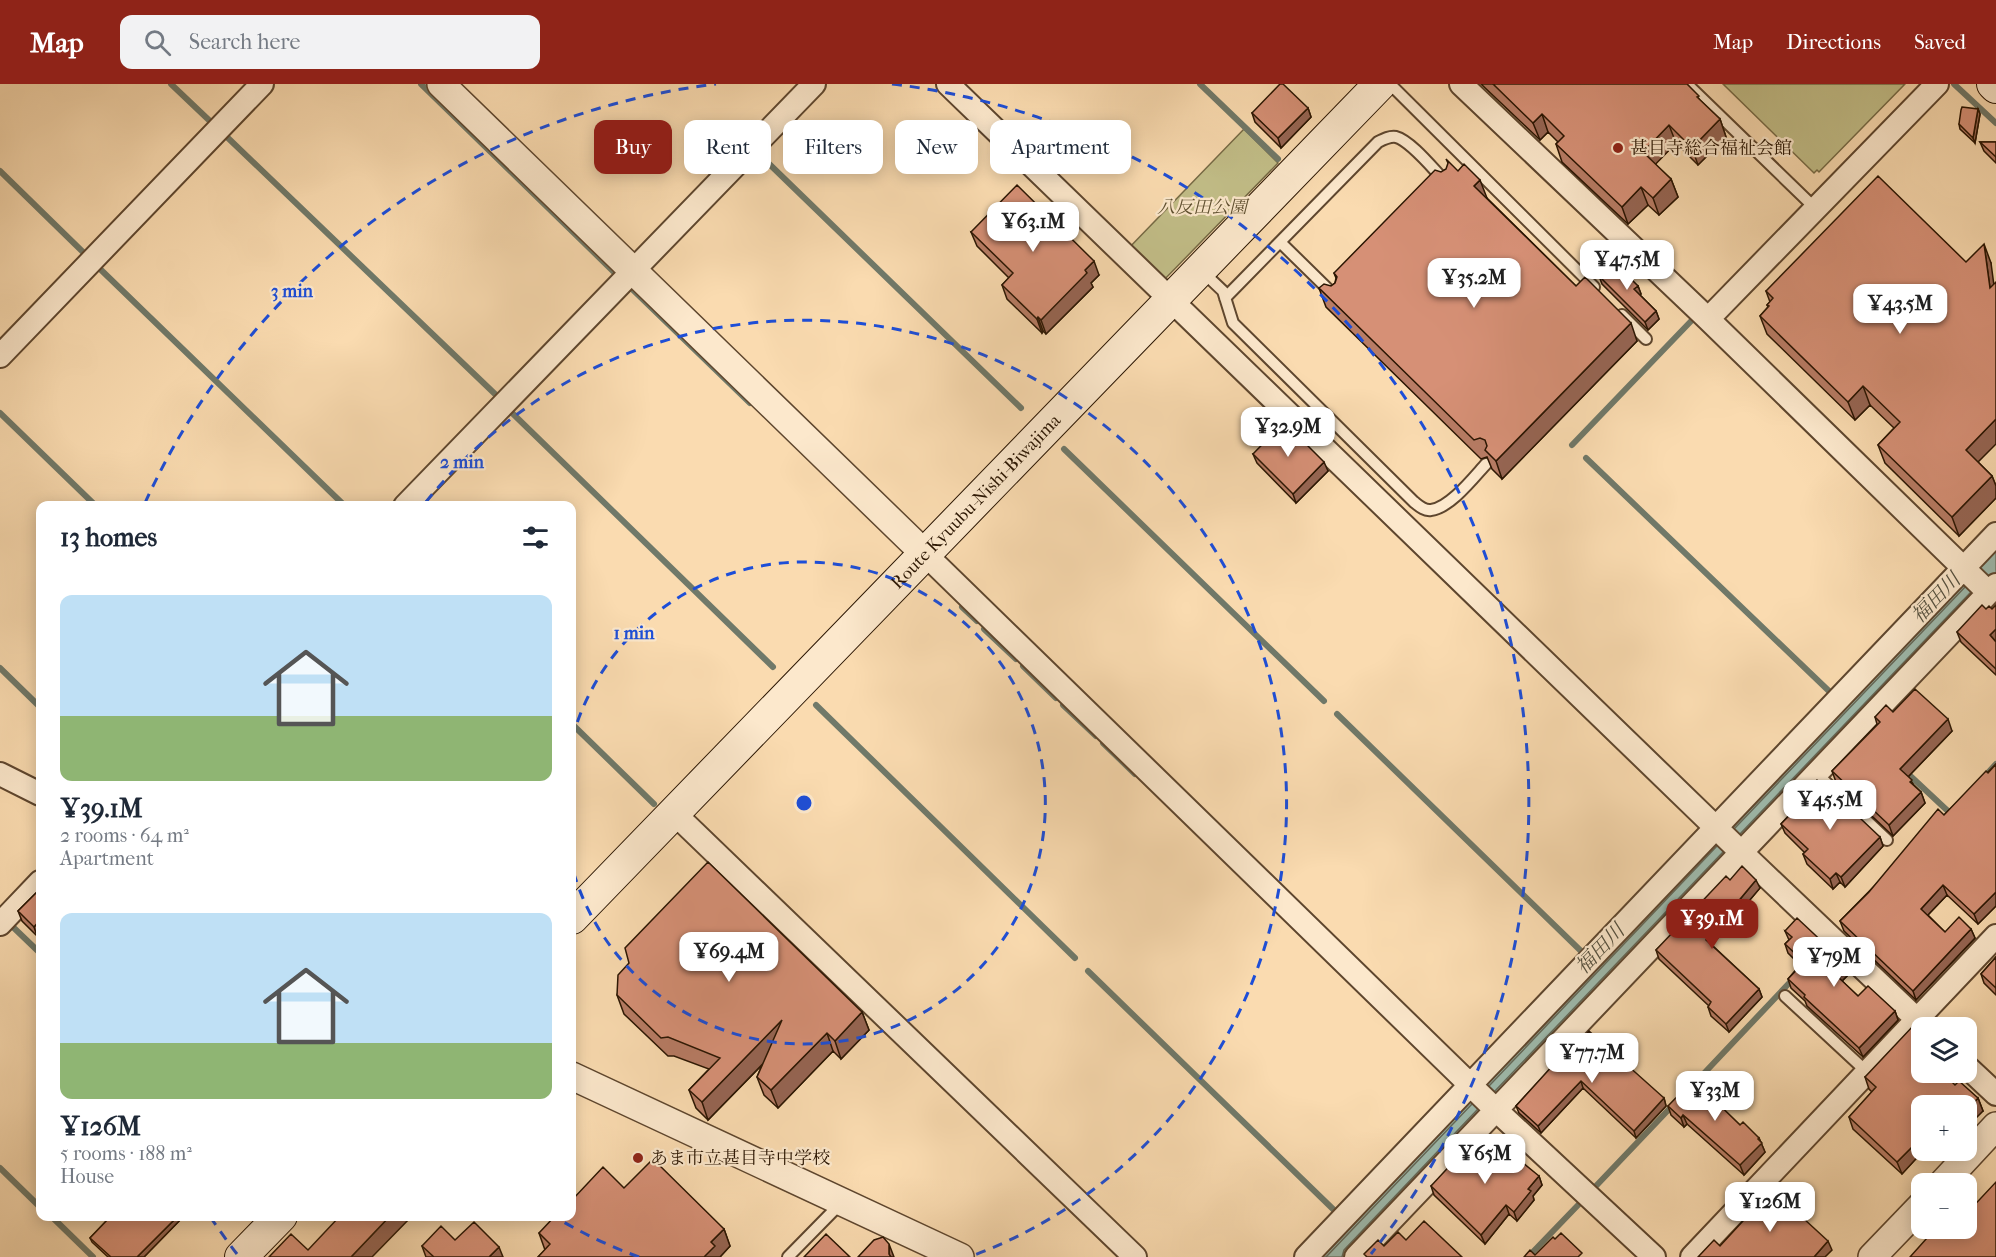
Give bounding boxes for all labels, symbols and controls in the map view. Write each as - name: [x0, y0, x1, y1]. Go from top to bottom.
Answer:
- search box: [120, 15, 540, 69]
- text: Map: [30, 26, 84, 59]
- icon: search: [141, 26, 174, 59]
- text: Search here: [189, 29, 300, 55]
- text: Map: [1713, 30, 1753, 54]
- text: Directions: [1786, 30, 1881, 54]
- text: Saved: [1914, 30, 1966, 54]
- chip: Buy: [594, 120, 672, 174]
- chip: Rent: [684, 120, 771, 174]
- chip: Filters: [783, 120, 883, 174]
- chip: New: [895, 120, 978, 174]
- chip: Apartment: [990, 120, 1131, 174]
- place label: 甚目寺総合福祉会館: [1630, 138, 1792, 159]
- marker: 甚目寺総合福祉会館: [1611, 141, 1625, 155]
- park label: 八反田公園: [1157, 197, 1250, 218]
- pin: ¥63.1M: [984, 202, 1082, 253]
- text: ¥63.1M: [1001, 210, 1065, 233]
- pin: ¥47.5M: [1578, 240, 1676, 291]
- text: ¥47.5M: [1594, 248, 1660, 271]
- pin: ¥35.2M: [1425, 258, 1523, 309]
- text: ¥35.2M: [1442, 266, 1506, 289]
- text: 3 min: [271, 281, 314, 302]
- pin: ¥43.5M: [1851, 284, 1949, 335]
- text: ¥43.5M: [1867, 292, 1933, 315]
- pin: ¥32.9M: [1239, 407, 1337, 458]
- street label: Route Kyuubu-Nishi-Biwajima: [886, 409, 1065, 593]
- text: ¥32.9M: [1255, 415, 1321, 438]
- text: 2 min: [440, 452, 484, 473]
- icon: filters: [519, 521, 552, 554]
- text: 13 homes: [60, 522, 157, 553]
- water label: 福田川: [1907, 567, 1967, 628]
- text: 1 min: [613, 623, 655, 644]
- icon: home: [252, 634, 360, 742]
- pin: ¥45.5M: [1781, 780, 1879, 831]
- text: ¥45.5M: [1797, 788, 1863, 811]
- text: ¥39.1M: [60, 793, 143, 824]
- centre of rings: [794, 793, 814, 813]
- text: 2 rooms · 64 m²: [60, 824, 189, 847]
- text: Apartment: [60, 847, 154, 870]
- pin: ¥39.1M: [1663, 899, 1761, 950]
- text: ¥39.1M: [1680, 907, 1744, 930]
- water label: 福田川: [1571, 918, 1631, 979]
- pin: ¥69.4M: [680, 932, 778, 983]
- pin: ¥79M: [1798, 937, 1870, 988]
- text: ¥69.4M: [693, 940, 765, 963]
- text: ¥79M: [1807, 945, 1861, 968]
- icon: home: [252, 952, 360, 1060]
- map controls: [1911, 1017, 1977, 1239]
- button: layers: [1911, 1017, 1977, 1083]
- pin: ¥77.7M: [1543, 1033, 1641, 1084]
- text: ¥77.7M: [1559, 1041, 1625, 1064]
- pin: ¥33M: [1679, 1071, 1751, 1122]
- text: ¥33M: [1690, 1079, 1740, 1102]
- button: +: [1911, 1095, 1977, 1161]
- text: ¥126M: [60, 1111, 141, 1142]
- pin: ¥65M: [1449, 1134, 1521, 1185]
- text: 5 rooms · 188 m²: [60, 1142, 192, 1165]
- text: ¥65M: [1458, 1142, 1512, 1165]
- place label: あま市立甚目寺中学校: [650, 1148, 830, 1169]
- marker: あま市立甚目寺中学校: [631, 1151, 645, 1165]
- text: House: [60, 1165, 114, 1188]
- button: −: [1911, 1173, 1977, 1239]
- pin: ¥126M: [1728, 1182, 1812, 1233]
- text: ¥126M: [1739, 1190, 1801, 1213]

